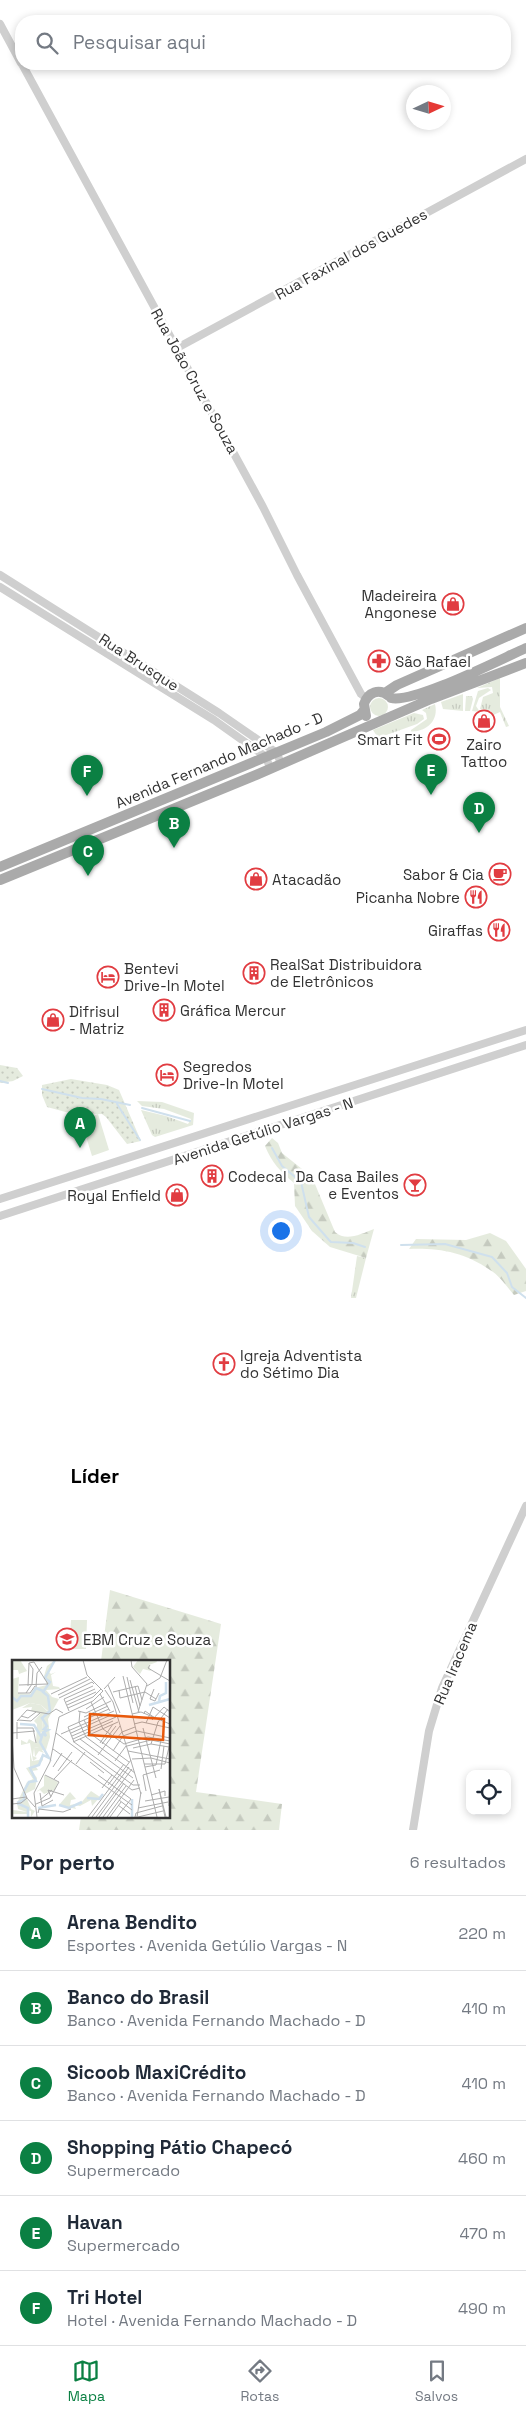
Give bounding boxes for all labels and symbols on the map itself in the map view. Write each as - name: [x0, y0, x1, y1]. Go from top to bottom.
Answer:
- north arrow: [406, 85, 451, 130]
- street label: Rua Faxinal dos Guedes: [272, 204, 430, 304]
- street label: Rua João Cruz e Souza: [147, 305, 243, 457]
- place label: Madeireira Angonese: [361, 586, 437, 622]
- shop icon: Madeireira Angonese: [441, 592, 465, 616]
- street label: Rua Brusque: [95, 629, 183, 695]
- pharmacy icon: São Rafael: [367, 649, 391, 673]
- place label: São Rafael: [395, 652, 471, 671]
- street label: Avenida Fernando Machado - D: [112, 708, 326, 812]
- shop icon: Zairo Tattoo: [472, 709, 496, 733]
- sports icon: Smart Fit: [427, 727, 451, 751]
- place label: Smart Fit: [357, 730, 423, 749]
- place label: Zairo Tattoo: [461, 735, 507, 771]
- pin: E: [415, 754, 447, 795]
- pin: F: [71, 755, 103, 796]
- pin: D: [463, 792, 495, 833]
- pin: B: [158, 807, 190, 848]
- pin: C: [72, 835, 104, 876]
- cafe icon: Sabor & Cia: [488, 862, 512, 886]
- place label: Sabor & Cia: [403, 865, 484, 884]
- shop icon: Atacadão: [244, 867, 268, 891]
- place label: Atacadão: [272, 870, 341, 889]
- restaurant icon: Picanha Nobre: [464, 885, 488, 909]
- place label: Picanha Nobre: [356, 888, 460, 907]
- restaurant icon: Giraffas: [487, 918, 511, 942]
- place label: Giraffas: [428, 921, 483, 940]
- place label: RealSat Distribuidora de Eletrônicos: [270, 955, 422, 991]
- place label: Bentevi Drive-In Motel: [124, 959, 225, 995]
- building icon: RealSat Distribuidora de Eletrônicos: [242, 961, 266, 985]
- hotel icon: Bentevi Drive-In Motel: [96, 965, 120, 989]
- building icon: Gráfica Mercur: [152, 998, 176, 1022]
- place label: Gráfica Mercur: [180, 1001, 286, 1020]
- place label: Difrisul - Matriz: [69, 1002, 124, 1038]
- shop icon: Difrisul - Matriz: [41, 1008, 65, 1032]
- place label: Segredos Drive-In Motel: [183, 1057, 284, 1093]
- hotel icon: Segredos Drive-In Motel: [155, 1063, 179, 1087]
- street label: Avenida Getúlio Vargas - N: [171, 1093, 355, 1169]
- pin: A: [64, 1107, 96, 1148]
- building icon: Codecal: [200, 1164, 224, 1188]
- place label: Codecal: [228, 1167, 287, 1186]
- place label: Da Casa Bailes e Eventos: [295, 1167, 399, 1203]
- bar icon: Da Casa Bailes e Eventos: [403, 1173, 427, 1197]
- shop icon: Royal Enfield: [165, 1183, 189, 1207]
- place label: Royal Enfield: [67, 1186, 161, 1205]
- your location: [268, 1218, 294, 1244]
- place label: Igreja Adventista do Sétimo Dia: [240, 1346, 362, 1382]
- church icon: Igreja Adventista do Sétimo Dia: [212, 1352, 236, 1376]
- district label: Líder: [71, 1463, 119, 1489]
- street label: Rua Iracema: [429, 1618, 481, 1707]
- school or university icon: EBM Cruz e Souza: [55, 1627, 79, 1651]
- place label: EBM Cruz e Souza: [83, 1630, 211, 1649]
- inset map: [12, 1660, 170, 1818]

